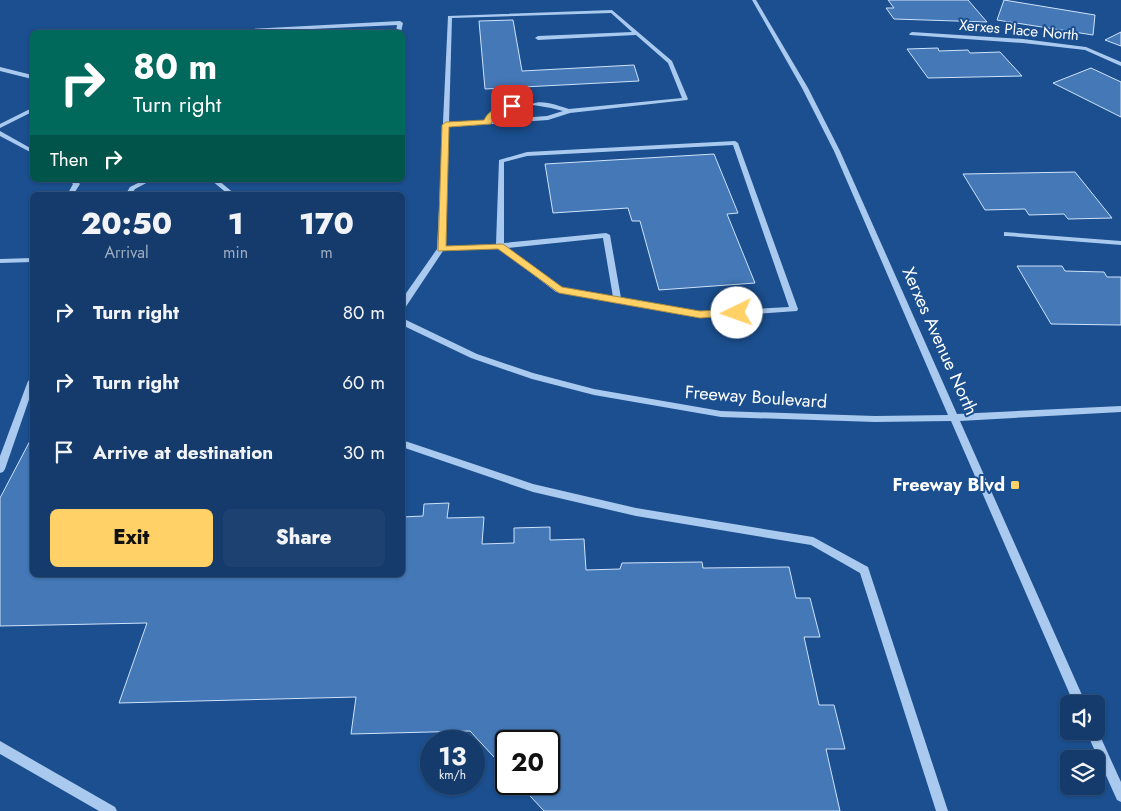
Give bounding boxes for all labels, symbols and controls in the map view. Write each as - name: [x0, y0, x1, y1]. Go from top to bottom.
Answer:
- street label: Xerxes Place North: [958, 14, 1080, 46]
- text: 80 m: [133, 42, 217, 92]
- icon: right: [50, 50, 115, 115]
- pin: [491, 85, 533, 127]
- text: Turn right: [133, 88, 221, 120]
- icon: arrive: [498, 92, 526, 120]
- icon: right: [99, 145, 127, 173]
- text: Then: [50, 146, 89, 173]
- text: 20:50: [81, 202, 172, 245]
- text: 1: [228, 202, 244, 245]
- text: 170: [299, 202, 354, 245]
- text: Arrival: [104, 241, 149, 264]
- text: min: [223, 241, 248, 264]
- text: m: [320, 241, 333, 264]
- street label: Xerxes Avenue North: [896, 263, 984, 419]
- position arrow: [710, 286, 762, 338]
- icon: right: [50, 298, 78, 326]
- text: Turn right: [93, 299, 179, 326]
- text: 80 m: [343, 299, 385, 326]
- icon: right: [50, 368, 78, 396]
- text: Turn right: [93, 369, 179, 396]
- text: 60 m: [342, 369, 385, 396]
- street label: Freeway Boulevard: [684, 379, 828, 415]
- icon: arrive: [50, 438, 78, 466]
- text: Arrive at destination: [93, 439, 273, 466]
- text: 30 m: [343, 439, 385, 466]
- place label: Freeway Blvd: [892, 472, 1005, 498]
- marker: Freeway Blvd: [1009, 479, 1021, 491]
- button: Exit: [50, 509, 213, 567]
- button: Share: [223, 509, 385, 567]
- map controls: [1060, 695, 1105, 795]
- button: sound: [1060, 695, 1105, 740]
- speed limit sign: 20: [495, 730, 560, 795]
- text: 13: [438, 738, 467, 774]
- button: layers: [1060, 750, 1105, 795]
- text: km/h: [439, 766, 466, 784]

